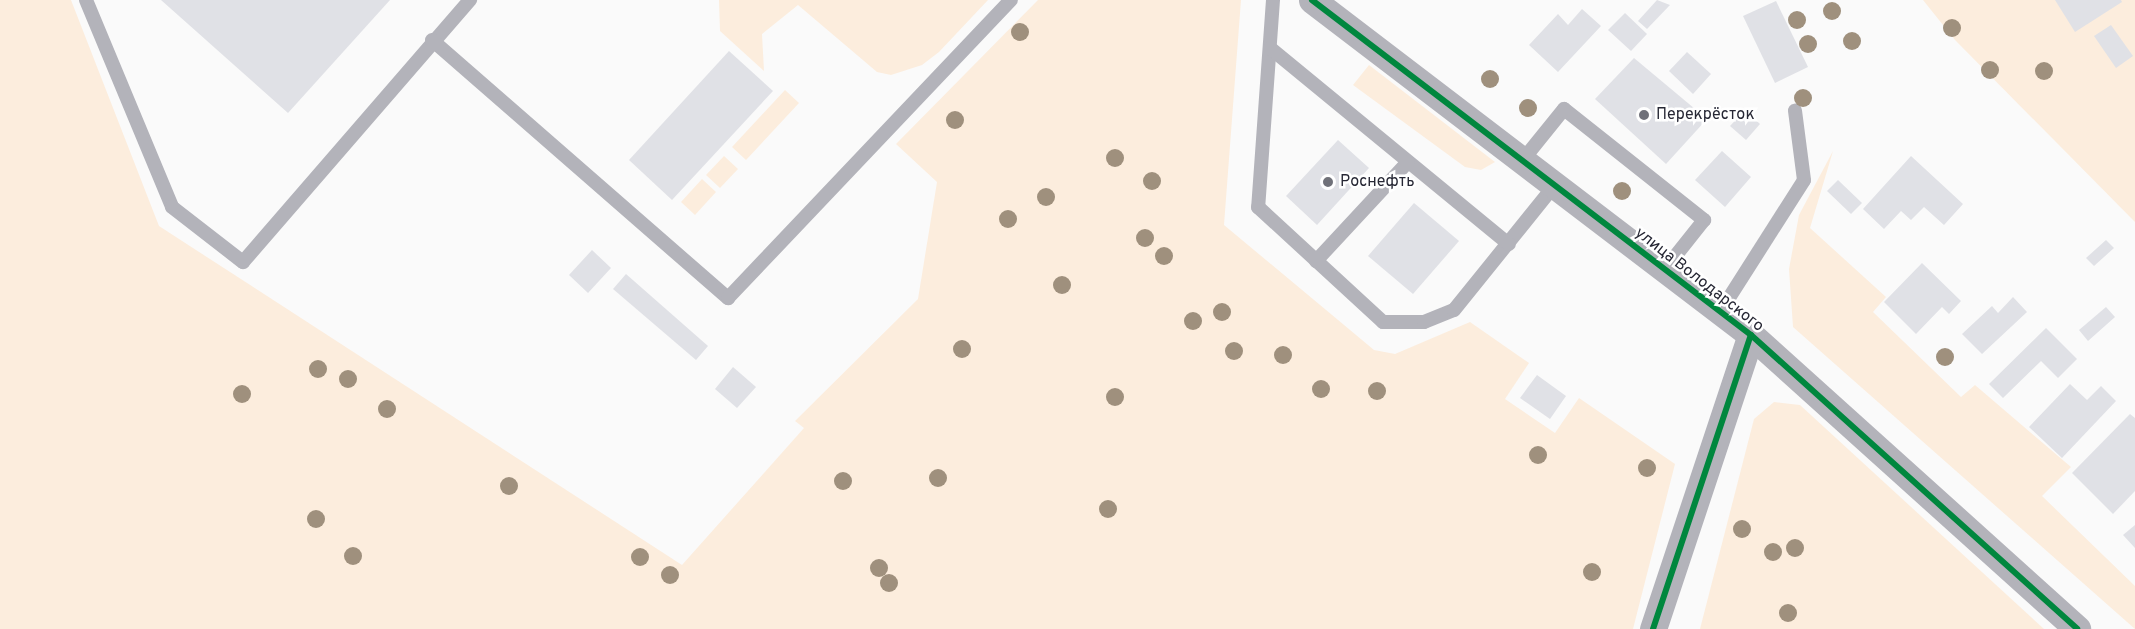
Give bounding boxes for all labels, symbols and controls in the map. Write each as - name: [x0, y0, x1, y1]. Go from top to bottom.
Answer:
- place label: Перекрёсток: [1656, 105, 1755, 125]
- marker: Перекрёсток: [1637, 108, 1651, 122]
- place label: Роснефть: [1340, 172, 1414, 192]
- marker: Роснефть: [1321, 175, 1335, 189]
- street label: улица Володарского: [1631, 224, 1767, 336]

